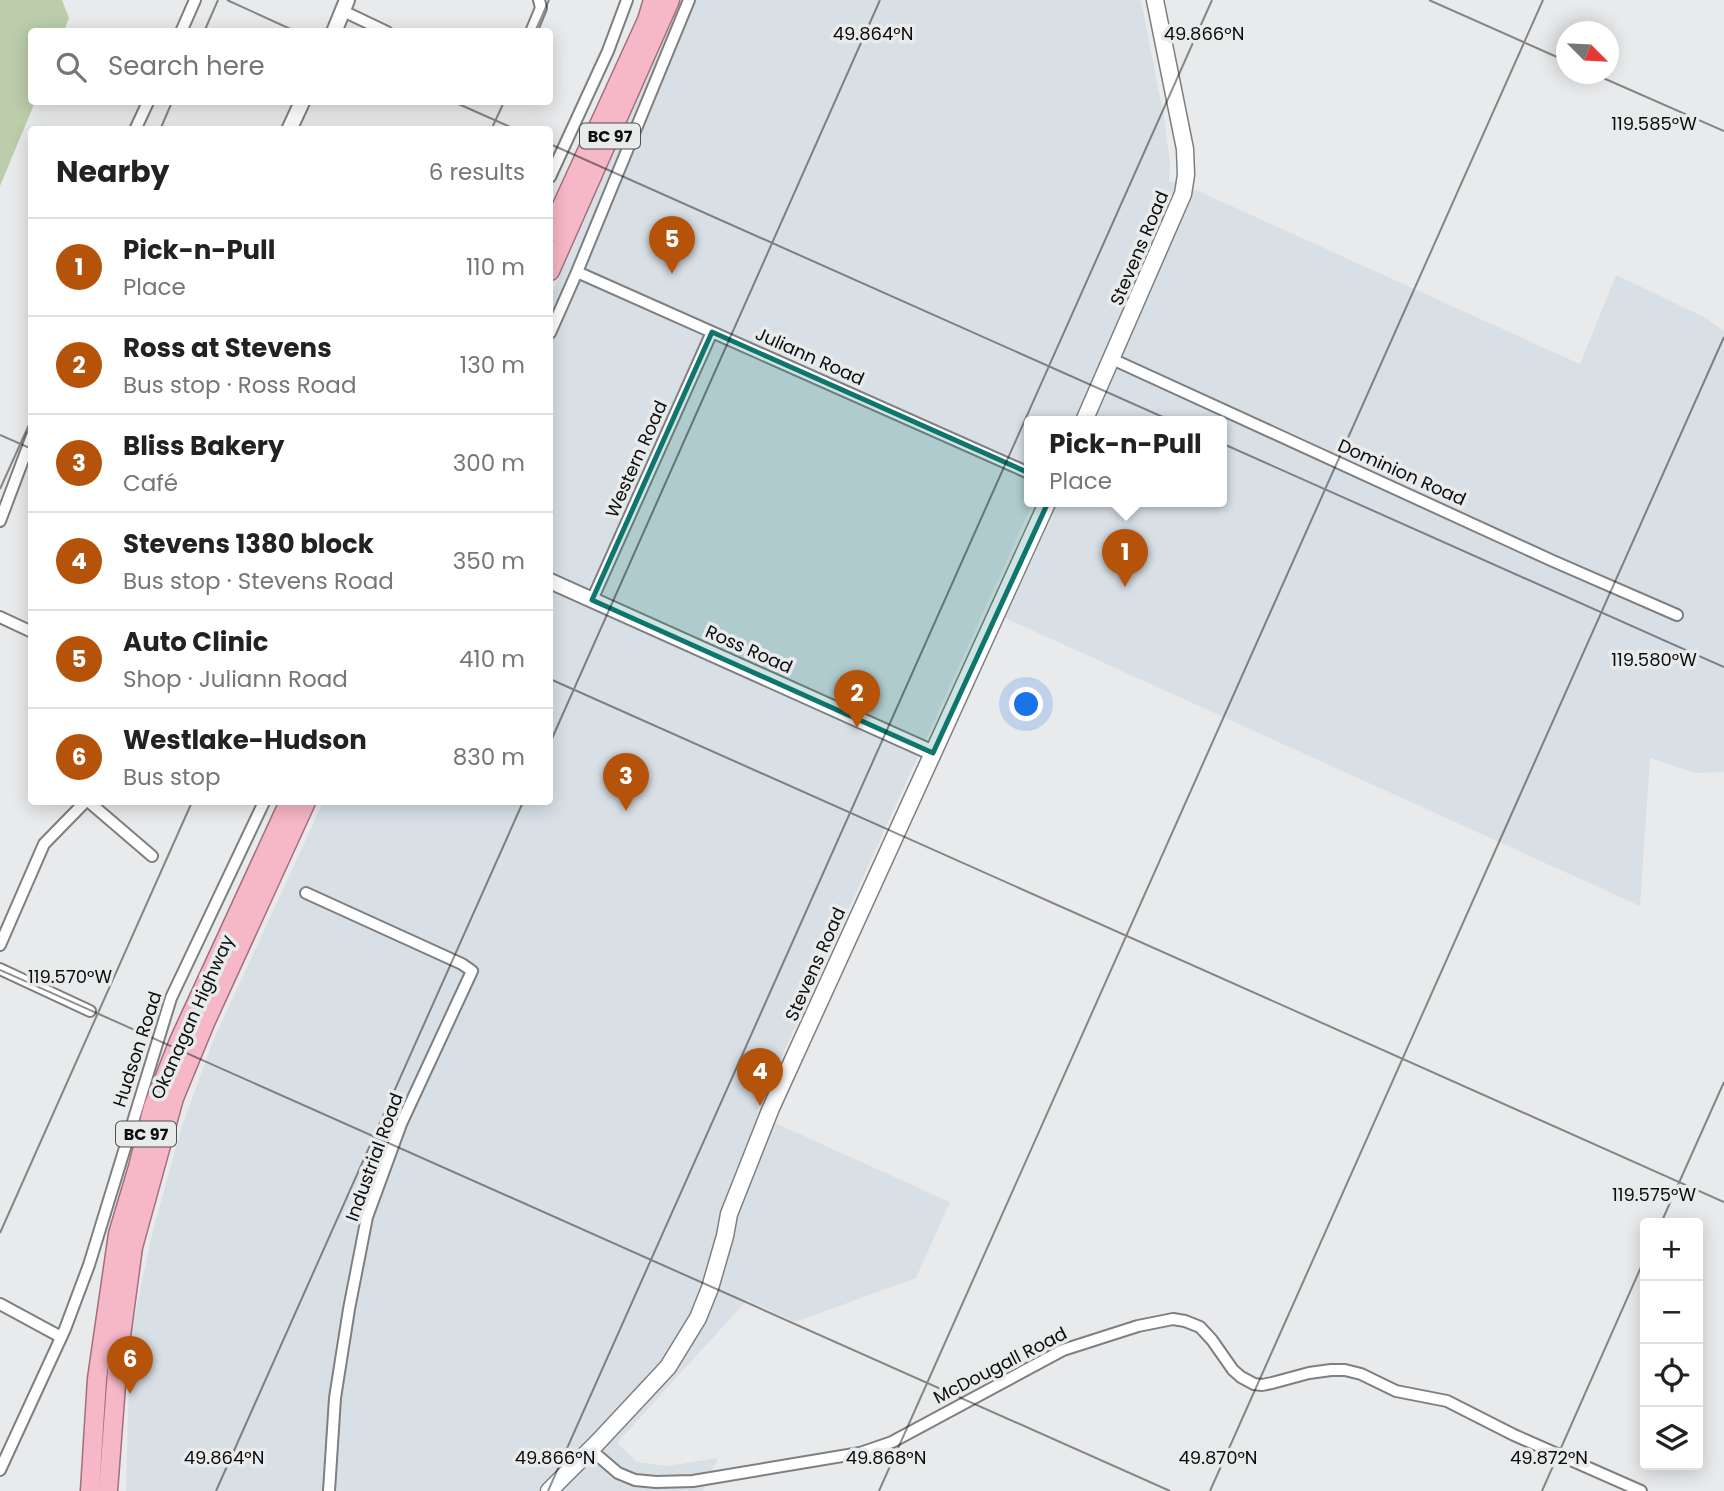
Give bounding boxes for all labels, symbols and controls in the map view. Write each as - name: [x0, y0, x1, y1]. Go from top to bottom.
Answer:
- text: 49.864°N: [833, 21, 913, 46]
- text: 49.866°N: [1164, 21, 1244, 46]
- north arrow: [1556, 21, 1619, 84]
- search box: [28, 28, 553, 105]
- icon: search: [52, 48, 90, 86]
- text: Search here: [108, 48, 265, 84]
- text: 119.585°W: [1611, 111, 1697, 136]
- road number: BC 97: [580, 124, 640, 148]
- text: Nearby: [56, 150, 170, 193]
- text: 6 results: [429, 156, 525, 188]
- street label: Stevens Road: [1104, 187, 1174, 309]
- pin: 5: [649, 216, 695, 274]
- text: Pick-n-Pull: [123, 232, 275, 268]
- text: 1: [75, 251, 83, 283]
- text: 110 m: [466, 251, 525, 283]
- text: Place: [123, 271, 186, 303]
- street label: Juliann Road: [752, 321, 868, 391]
- text: Ross at Stevens: [123, 330, 332, 366]
- text: 2: [72, 349, 86, 381]
- text: 130 m: [460, 349, 525, 381]
- text: Bus stop · Ross Road: [123, 369, 356, 401]
- street label: Western Road: [599, 397, 673, 521]
- popup: [1024, 416, 1227, 507]
- text: Pick-n-Pull: [1049, 426, 1202, 462]
- text: Bliss Bakery: [123, 428, 284, 464]
- street label: Dominion Road: [1334, 433, 1470, 511]
- text: 3: [72, 447, 86, 479]
- text: 300 m: [453, 447, 525, 479]
- text: Place: [1049, 465, 1112, 497]
- text: Café: [123, 467, 178, 499]
- text: Stevens 1380 block: [123, 526, 374, 562]
- pin: 1: [1102, 529, 1148, 587]
- text: 4: [71, 545, 87, 577]
- text: 350 m: [453, 545, 525, 577]
- text: Bus stop · Stevens Road: [123, 565, 394, 597]
- street label: Ross Road: [701, 619, 797, 679]
- text: Auto Clinic: [123, 624, 268, 660]
- text: 5: [72, 643, 86, 675]
- text: 410 m: [459, 643, 525, 675]
- text: 119.580°W: [1611, 647, 1697, 672]
- text: Shop · Juliann Road: [123, 663, 348, 695]
- pin: 2: [834, 670, 880, 728]
- your location: [1009, 687, 1043, 721]
- text: Westlake-Hudson: [123, 722, 367, 758]
- text: 6: [72, 741, 86, 773]
- text: 830 m: [453, 741, 525, 773]
- pin: 3: [603, 753, 649, 811]
- text: Bus stop: [123, 761, 221, 793]
- street label: Stevens Road: [779, 903, 851, 1025]
- street label: Okanagan Highway: [144, 931, 240, 1103]
- text: 119.570°W: [28, 964, 112, 989]
- street label: Hudson Road: [107, 988, 167, 1110]
- pin: 4: [737, 1048, 783, 1106]
- street label: Industrial Road: [339, 1089, 409, 1225]
- road number: BC 97: [116, 1122, 176, 1146]
- text: 119.575°W: [1612, 1182, 1696, 1207]
- map controls: [1640, 1218, 1703, 1470]
- button: +: [1640, 1218, 1703, 1281]
- button: −: [1640, 1281, 1703, 1344]
- street label: McDougall Road: [929, 1320, 1071, 1410]
- pin: 6: [107, 1336, 153, 1394]
- button: locate: [1640, 1344, 1703, 1407]
- button: layers: [1640, 1407, 1703, 1470]
- text: 49.864°N: [184, 1445, 264, 1470]
- text: 49.866°N: [515, 1445, 595, 1470]
- text: 49.868°N: [846, 1445, 926, 1470]
- text: 49.870°N: [1179, 1445, 1257, 1470]
- text: 49.872°N: [1510, 1445, 1588, 1470]

